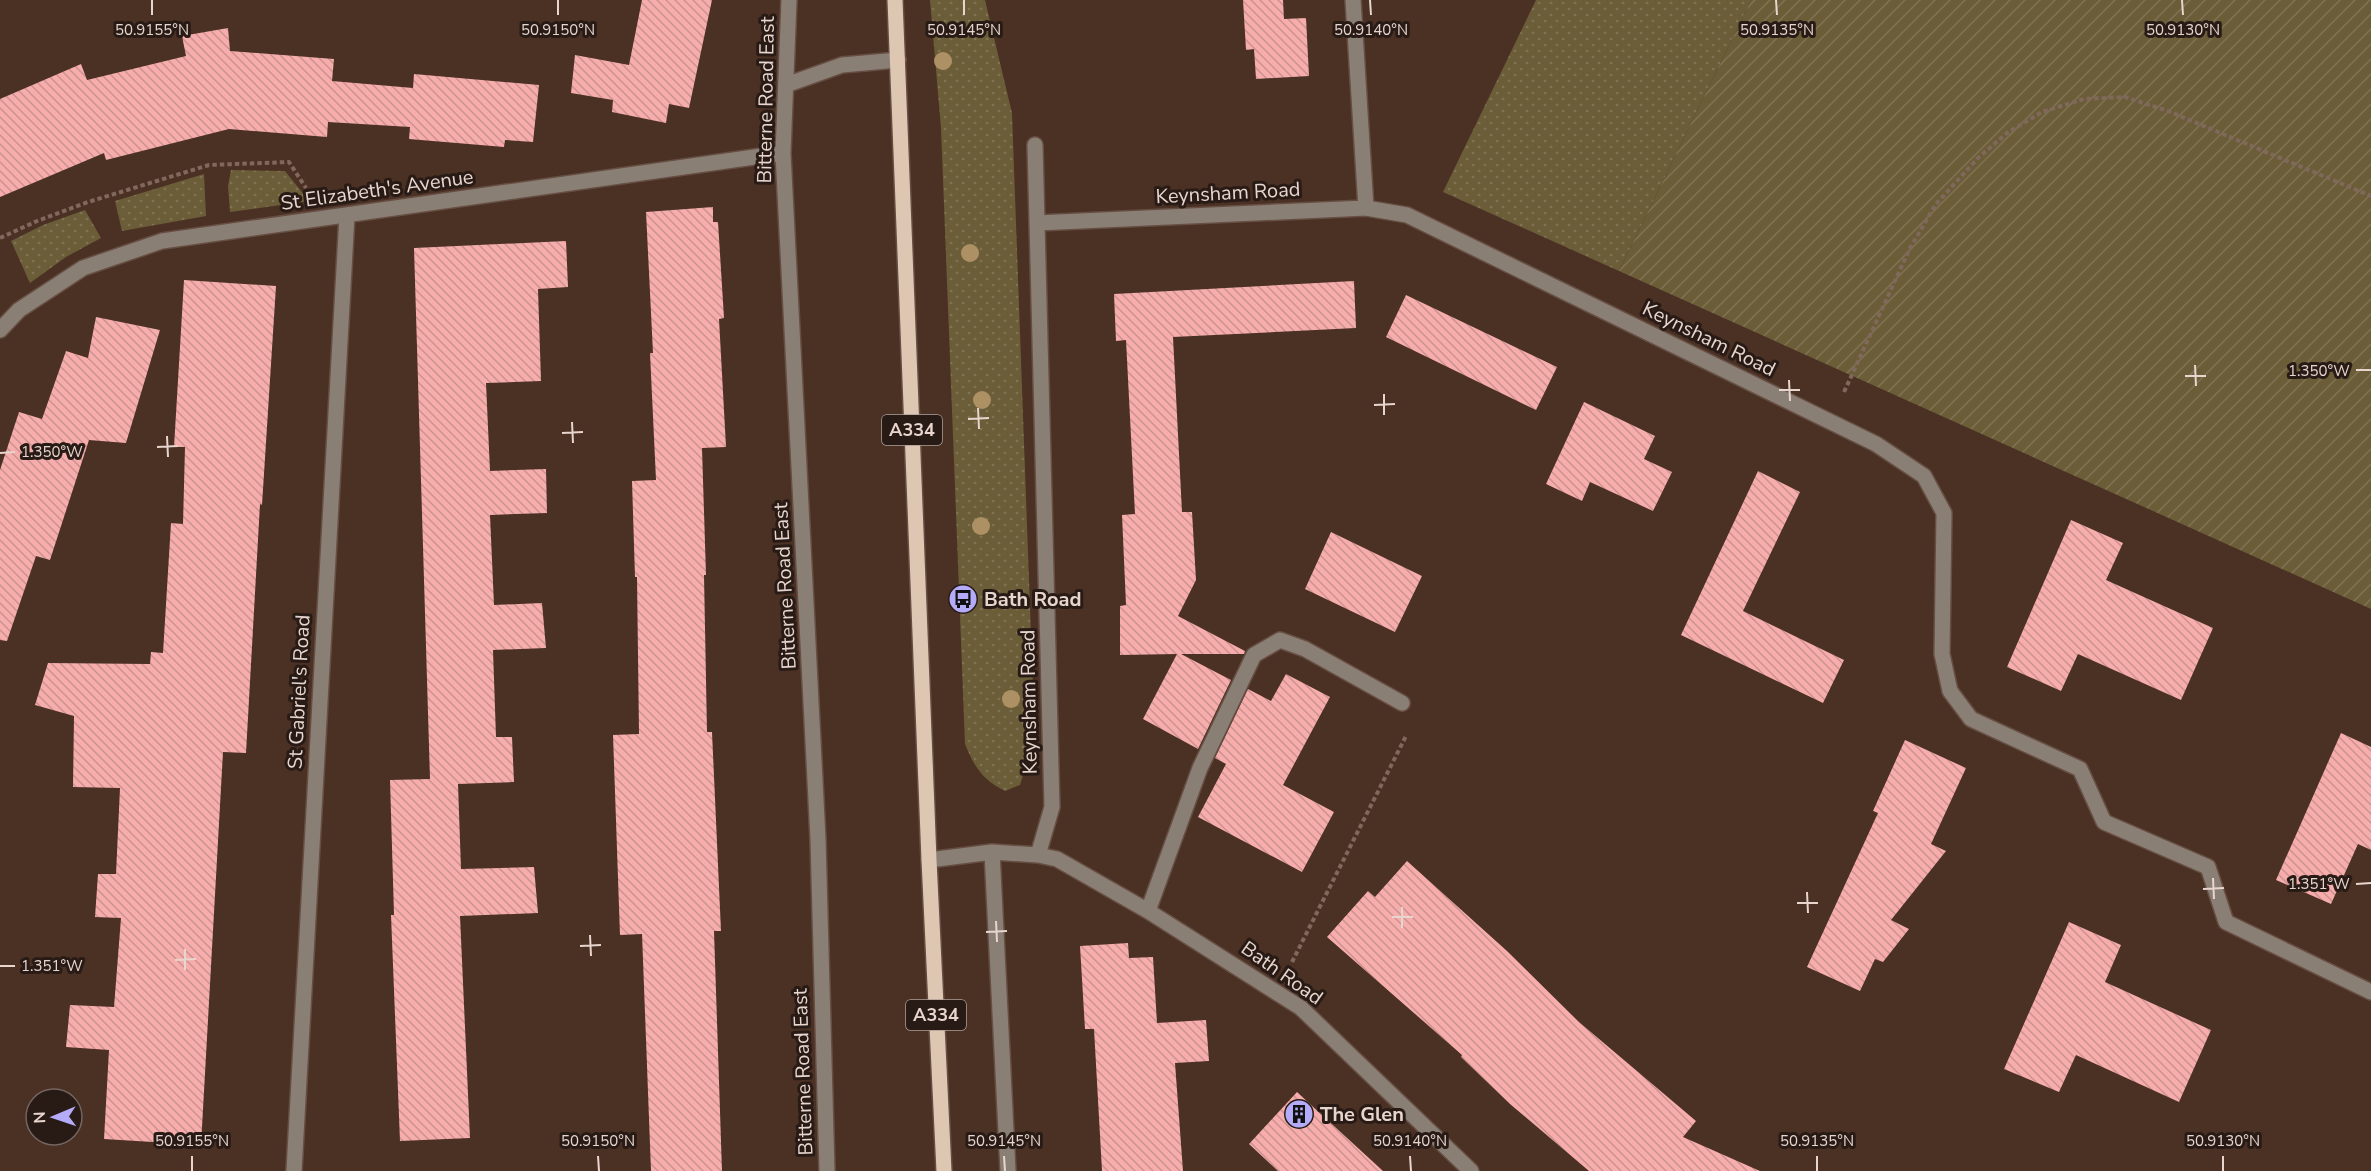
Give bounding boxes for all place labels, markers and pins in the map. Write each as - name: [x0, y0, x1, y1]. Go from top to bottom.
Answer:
- bus stop icon: Bath Road: [947, 583, 979, 615]
- place label: Bath Road: [984, 586, 1081, 613]
- building icon: The Glen: [1283, 1098, 1315, 1130]
- place label: The Glen: [1320, 1101, 1404, 1128]

